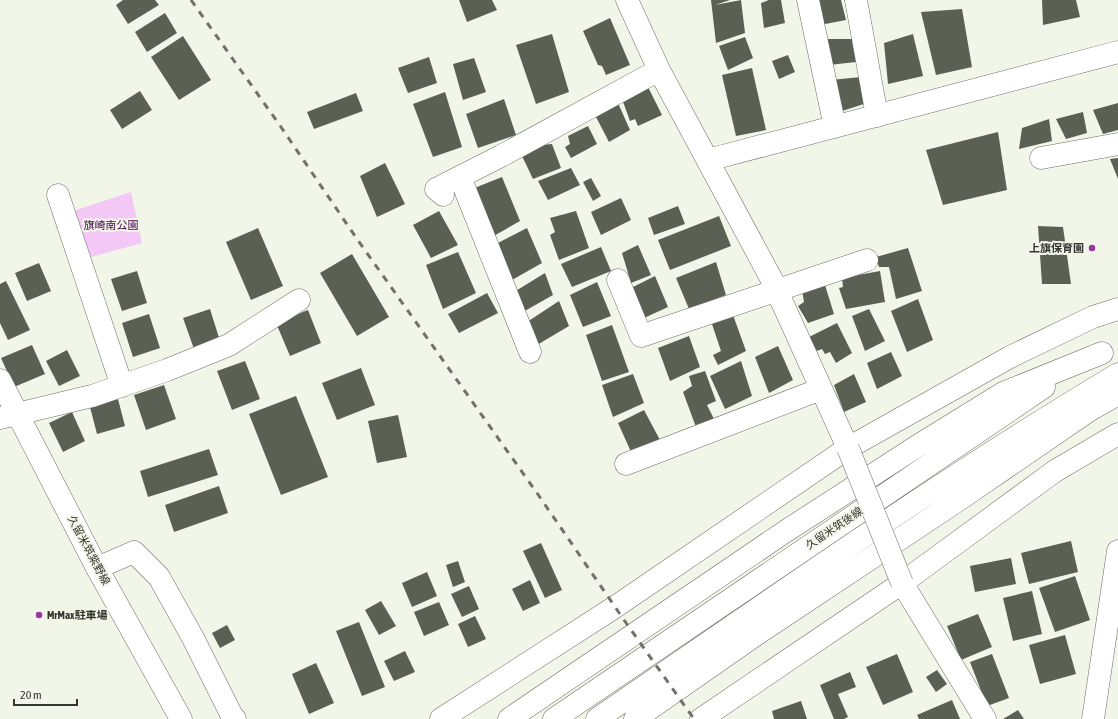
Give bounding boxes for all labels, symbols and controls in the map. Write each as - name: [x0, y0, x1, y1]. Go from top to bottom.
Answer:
- park label: 旗崎南公園: [84, 219, 139, 231]
- place label: 上旗保育園: [1029, 242, 1084, 254]
- marker: 上旗保育園: [1087, 243, 1097, 253]
- street label: 久留米筑後線: [803, 505, 865, 551]
- street label: 久留米筑紫野線: [66, 513, 112, 587]
- place label: MrMax駐車場: [47, 609, 108, 621]
- marker: MrMax駐車場: [34, 610, 44, 620]
- scale bar: [14, 681, 77, 707]
- text: 20 m: [20, 688, 42, 702]

